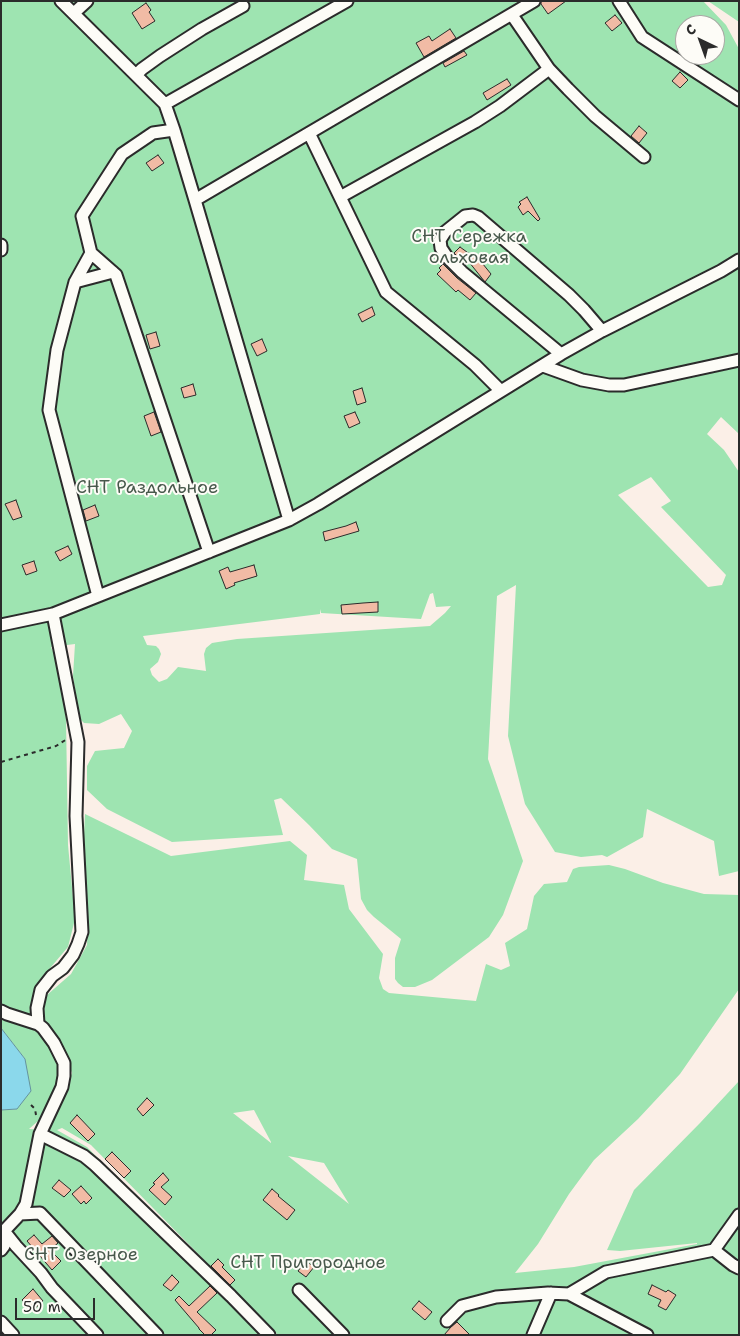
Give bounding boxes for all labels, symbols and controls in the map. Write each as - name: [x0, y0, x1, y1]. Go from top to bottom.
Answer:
- north arrow: [675, 15, 725, 65]
- text: С: [681, 20, 700, 39]
- park label: СНТ Сережка ольховая: [411, 226, 527, 268]
- park label: СНТ Раздольное: [76, 477, 218, 499]
- park label: СНТ Озерное: [24, 1244, 138, 1266]
- park label: СНТ Пригородное: [230, 1252, 386, 1274]
- scale bar: [18, 1288, 98, 1320]
- text: 50 m: [23, 1297, 61, 1317]

